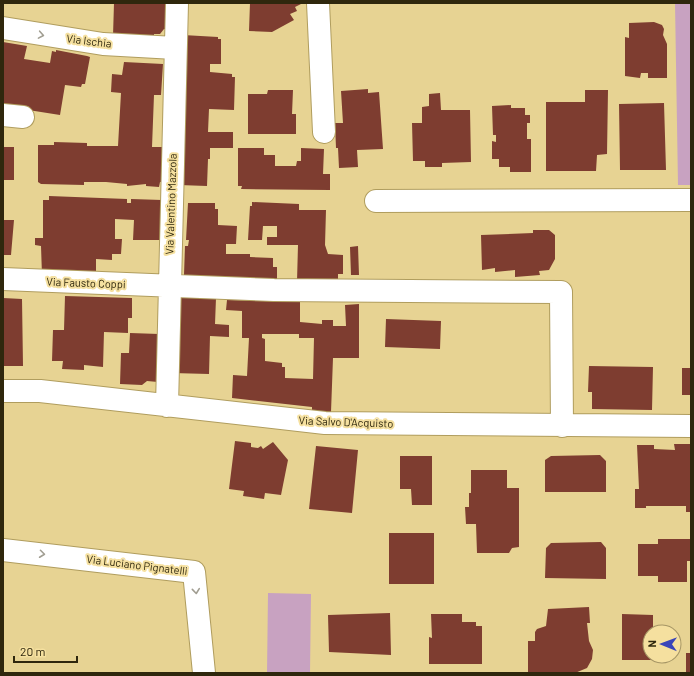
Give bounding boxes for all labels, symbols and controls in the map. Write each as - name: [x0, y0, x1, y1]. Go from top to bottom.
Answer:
- one-way arrow: [38, 30, 45, 38]
- street label: Via Ischia: [66, 31, 112, 50]
- street label: Via Valentino Mazzola: [162, 153, 179, 255]
- street label: Via Fausto Coppi: [46, 275, 126, 290]
- street label: Via Salvo D'Acquisto: [299, 413, 394, 430]
- one-way arrow: [39, 550, 45, 559]
- street label: Via Luciano Pignatelli: [86, 552, 189, 577]
- one-way arrow: [191, 588, 200, 594]
- north arrow: [642, 624, 682, 664]
- scale bar: [14, 638, 77, 664]
- text: N: [645, 640, 658, 648]
- text: 20 m: [20, 644, 46, 658]

